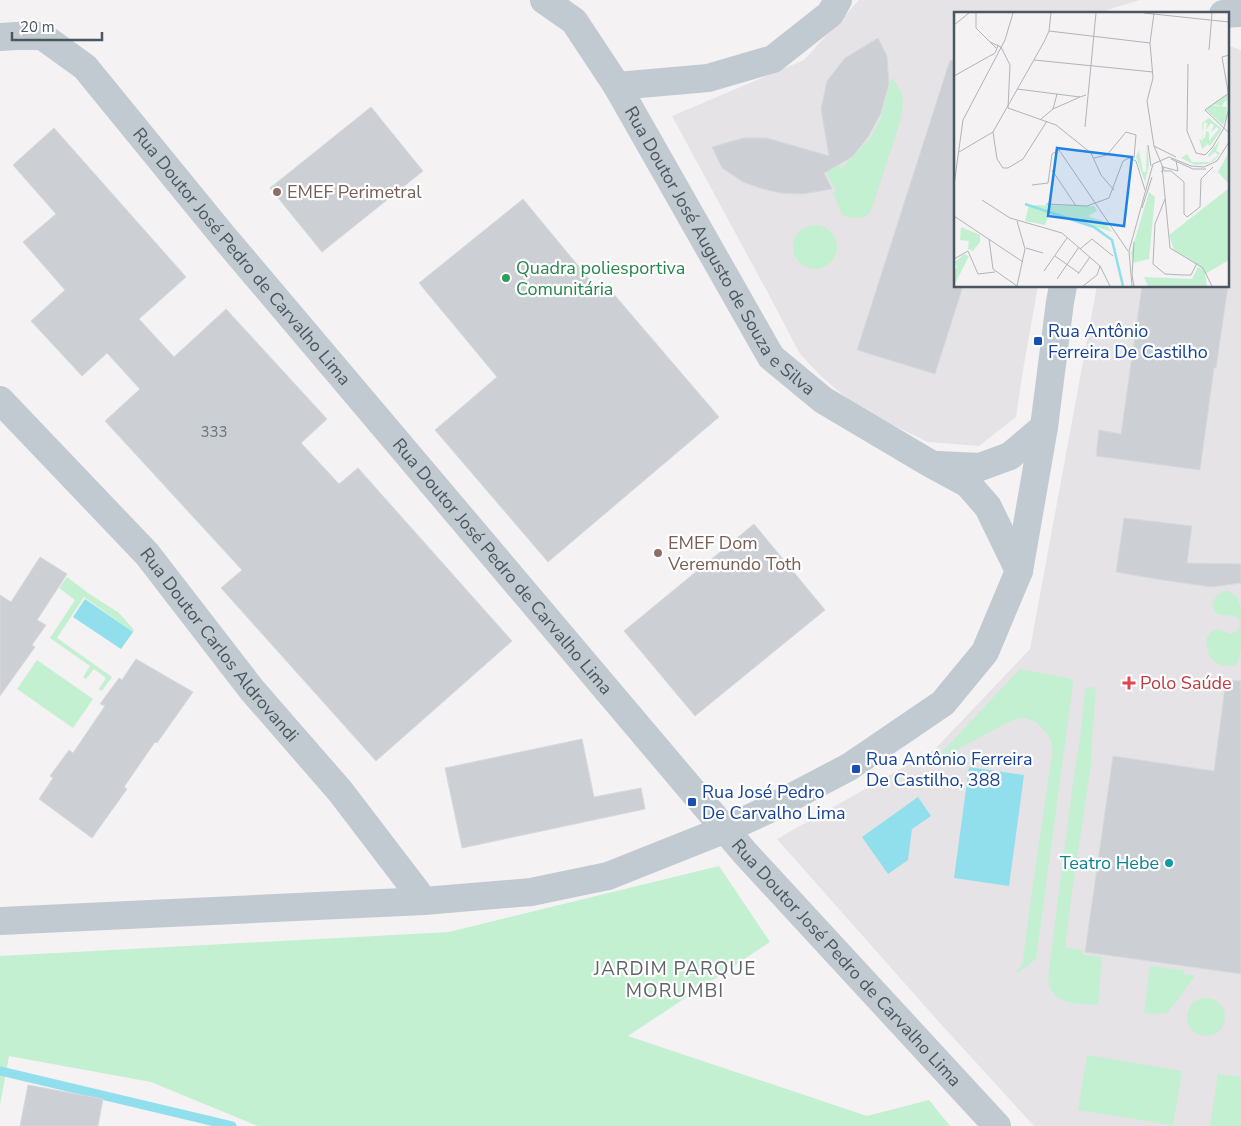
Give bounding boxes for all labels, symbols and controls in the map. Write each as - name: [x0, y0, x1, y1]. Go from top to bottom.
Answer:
- scale bar: [12, 10, 102, 42]
- inset map: [954, 12, 1228, 288]
- text: 20 m: [20, 17, 55, 37]
- street label: Rua Doutor José Augusto de Souza e Silva: [619, 102, 820, 401]
- street label: Rua Doutor José Pedro de Carvalho Lima: [127, 123, 356, 390]
- place label: EMEF Perimetral: [287, 180, 422, 204]
- marker: EMEF Perimetral: [271, 186, 283, 198]
- place label: Quadra poliesportiva Comunitária: [516, 256, 685, 301]
- marker: Quadra poliesportiva Comunitária: [500, 272, 512, 284]
- place label: Rua Antônio Ferreira De Castilho: [1048, 319, 1208, 364]
- marker: Rua Antônio Ferreira De Castilho: [1032, 335, 1044, 347]
- house number: 333: [200, 422, 228, 442]
- street label: Rua Doutor José Pedro de Carvalho Lima: [387, 433, 618, 700]
- place label: EMEF Dom Veremundo Toth: [667, 531, 802, 576]
- street label: Rua Doutor Carlos Aldrovandi: [134, 543, 304, 747]
- marker: EMEF Dom Veremundo Toth: [652, 547, 664, 559]
- place label: Polo Saúde: [1140, 671, 1232, 695]
- marker: Polo Saúde: [1122, 676, 1136, 690]
- place label: Rua Antônio Ferreira De Castilho, 388: [866, 747, 1032, 792]
- marker: Rua Antônio Ferreira De Castilho, 388: [850, 763, 862, 775]
- place label: Rua José Pedro De Carvalho Lima: [702, 780, 846, 825]
- marker: Rua José Pedro De Carvalho Lima: [686, 796, 698, 808]
- street label: Rua Doutor José Pedro de Carvalho Lima: [726, 834, 967, 1092]
- place label: Teatro Hebe: [1060, 851, 1159, 875]
- marker: Teatro Hebe: [1163, 857, 1175, 869]
- district label: JARDIM PARQUE MORUMBI: [593, 956, 756, 1004]

